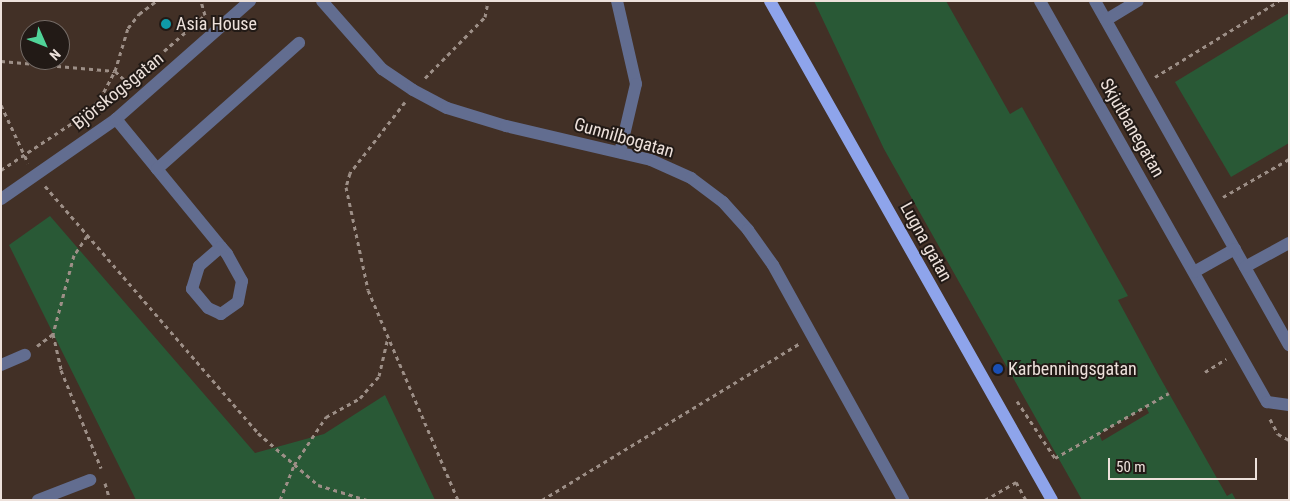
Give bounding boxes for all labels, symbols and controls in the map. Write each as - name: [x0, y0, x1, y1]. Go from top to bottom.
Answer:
- place label: Asia House: [176, 13, 257, 35]
- marker: Asia House: [160, 18, 172, 30]
- north arrow: [20, 20, 70, 70]
- text: N: [46, 46, 64, 63]
- street label: Björskogsgatan: [68, 48, 168, 134]
- street label: Skjutbanegatan: [1095, 75, 1169, 181]
- street label: Gunnilbogatan: [571, 113, 677, 163]
- street label: Lugna gatan: [895, 199, 957, 285]
- place label: Karbenningsgatan: [1008, 358, 1137, 380]
- marker: Karbenningsgatan: [992, 363, 1004, 375]
- scale bar: [1110, 448, 1259, 480]
- text: 50 m: [1116, 458, 1146, 476]

